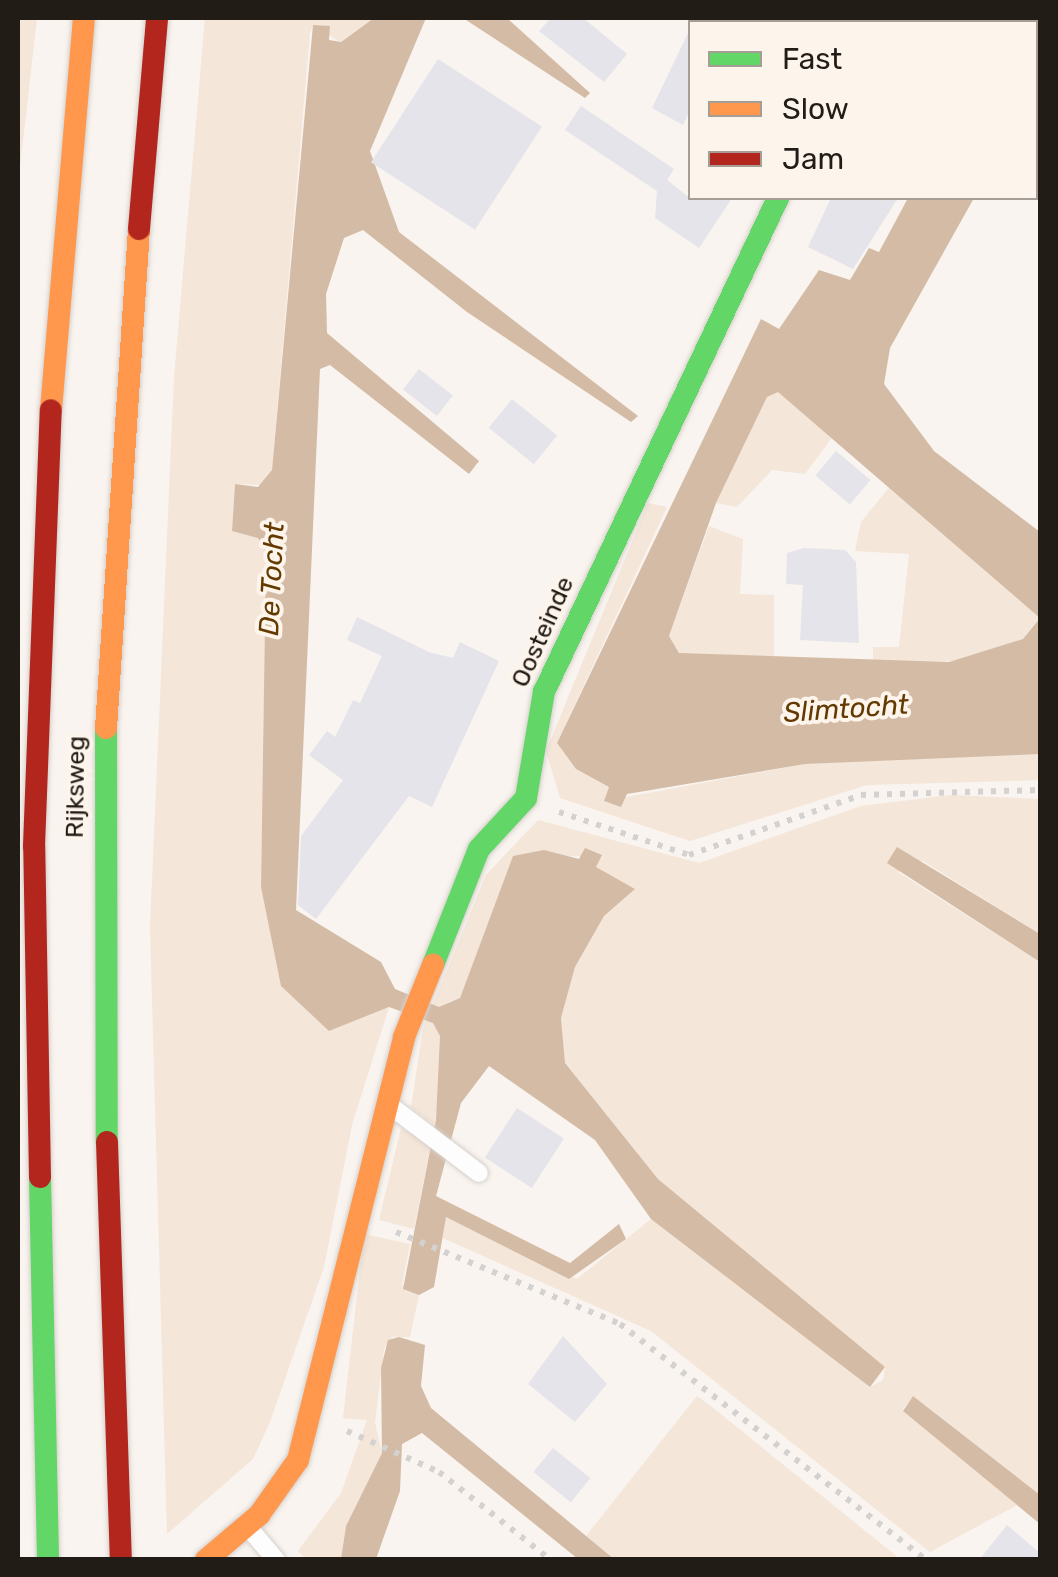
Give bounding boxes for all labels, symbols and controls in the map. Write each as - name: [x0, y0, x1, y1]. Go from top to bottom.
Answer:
- legend: [688, 20, 1038, 200]
- text: Fast: [782, 41, 842, 77]
- text: Slow: [782, 91, 849, 127]
- text: Jam: [782, 141, 844, 177]
- water label: De Tocht: [252, 521, 292, 637]
- street label: Oosteinde: [505, 572, 581, 692]
- water label: Slimtocht: [782, 688, 910, 730]
- street label: Rijksweg: [60, 736, 92, 838]

